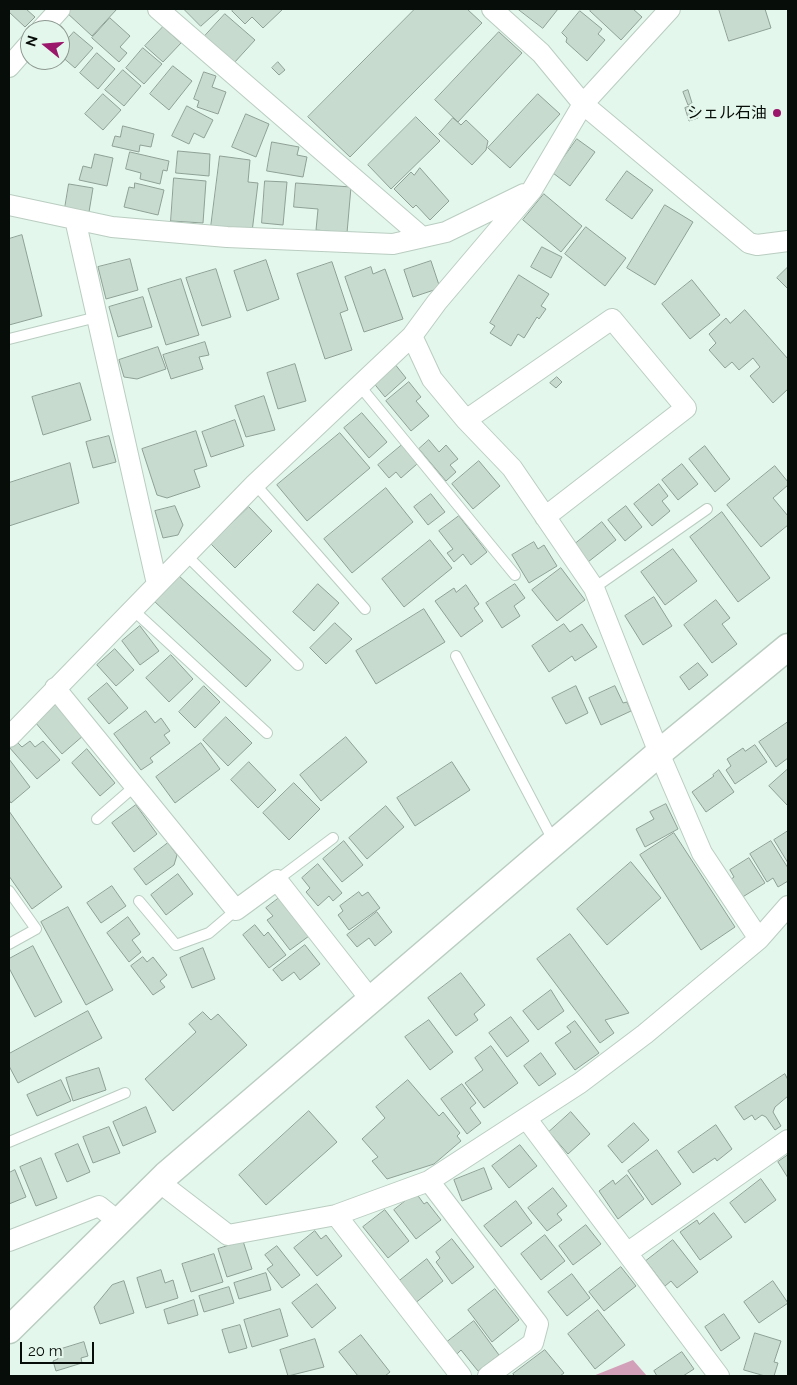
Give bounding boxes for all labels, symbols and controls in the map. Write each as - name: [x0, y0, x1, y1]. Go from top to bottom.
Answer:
- north arrow: [20, 20, 70, 70]
- text: N: [22, 33, 41, 48]
- place label: シェル石油: [687, 103, 767, 123]
- marker: シェル石油: [771, 107, 783, 119]
- scale bar: [22, 1332, 96, 1364]
- text: 20 m: [28, 1342, 63, 1360]

